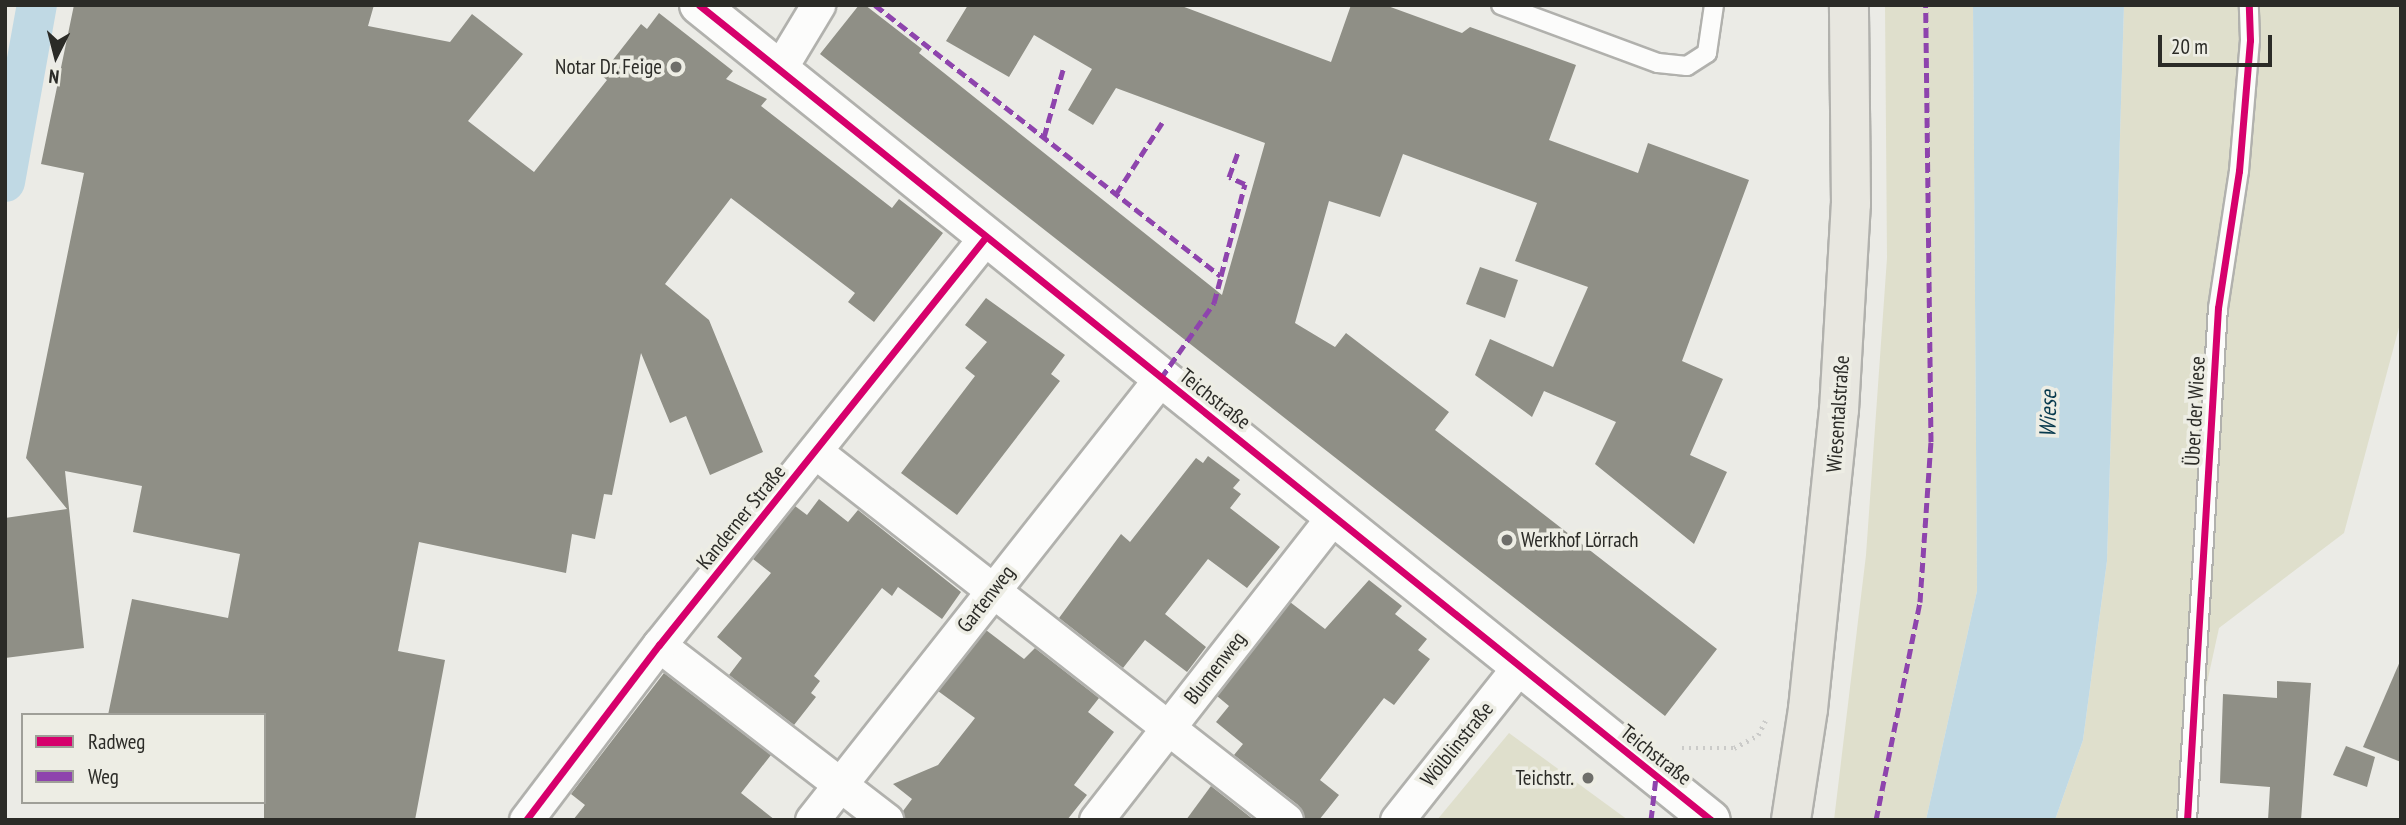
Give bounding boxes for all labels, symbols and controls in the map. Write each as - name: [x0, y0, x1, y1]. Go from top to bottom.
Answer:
- north arrow: [21, 21, 91, 91]
- scale bar: [2161, 21, 2275, 65]
- text: 20 m: [2171, 33, 2208, 60]
- place label: Notar Dr. Feige: [554, 54, 662, 80]
- marker: Notar Dr. Feige: [668, 59, 684, 75]
- text: N: [47, 64, 60, 89]
- street label: Wiesentalstraße: [1821, 355, 1855, 473]
- street label: Über der Wiese: [2180, 355, 2210, 467]
- street label: Teichstraße: [1174, 363, 1256, 435]
- water label: Wiese: [2034, 390, 2062, 438]
- street label: Kanderner Straße: [691, 460, 791, 574]
- place label: Werkhof Lörrach: [1521, 527, 1638, 553]
- marker: Werkhof Lörrach: [1499, 532, 1515, 548]
- street label: Gartenweg: [952, 560, 1020, 638]
- street label: Blumenweg: [1179, 627, 1251, 709]
- street label: Wölblinstraße: [1415, 697, 1499, 791]
- legend: [21, 713, 266, 804]
- street label: Teichstraße: [1615, 719, 1697, 791]
- text: Radweg: [88, 728, 145, 755]
- text: Weg: [88, 763, 119, 790]
- place label: Teichstr.: [1516, 765, 1574, 791]
- marker: Teichstr.: [1580, 770, 1596, 786]

